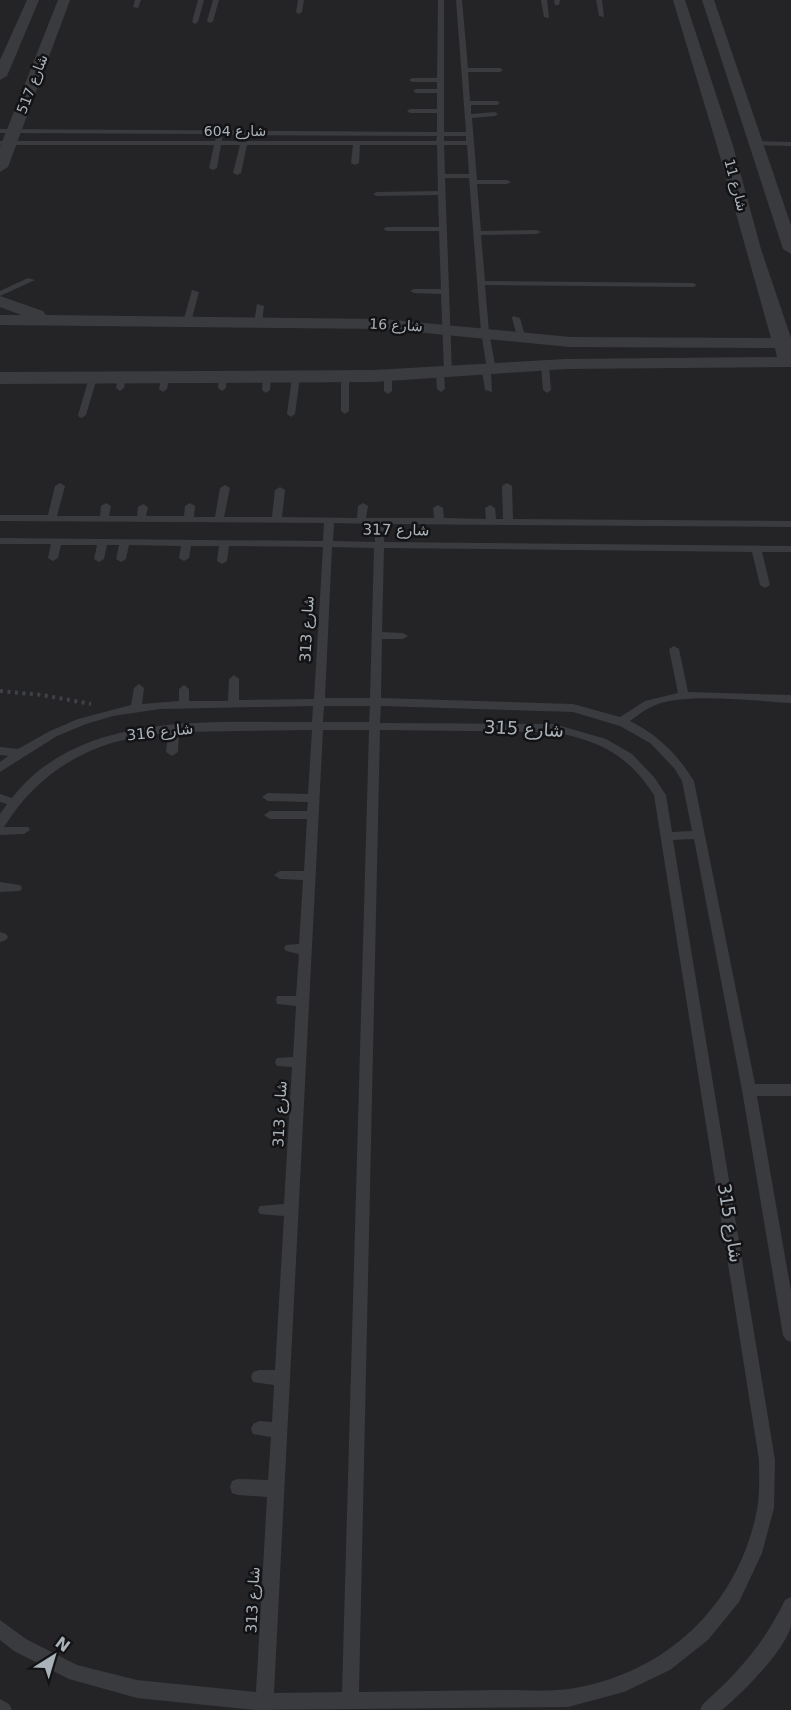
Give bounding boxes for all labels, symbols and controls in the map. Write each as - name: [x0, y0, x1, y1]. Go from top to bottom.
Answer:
- street label: شارع 517: [13, 52, 52, 116]
- street label: شارع 604: [204, 123, 266, 140]
- street label: شارع 11: [720, 157, 751, 213]
- street label: شارع 16: [369, 316, 423, 335]
- street label: شارع 317: [362, 520, 430, 540]
- street label: شارع 313: [296, 595, 318, 663]
- street label: شارع 315: [483, 716, 565, 742]
- street label: شارع 316: [126, 720, 194, 744]
- street label: شارع 313: [269, 1080, 291, 1148]
- street label: شارع 315: [713, 1182, 747, 1264]
- street label: شارع 313: [242, 1566, 264, 1634]
- north arrow: [24, 1626, 84, 1686]
- text: N: [52, 1633, 74, 1656]

